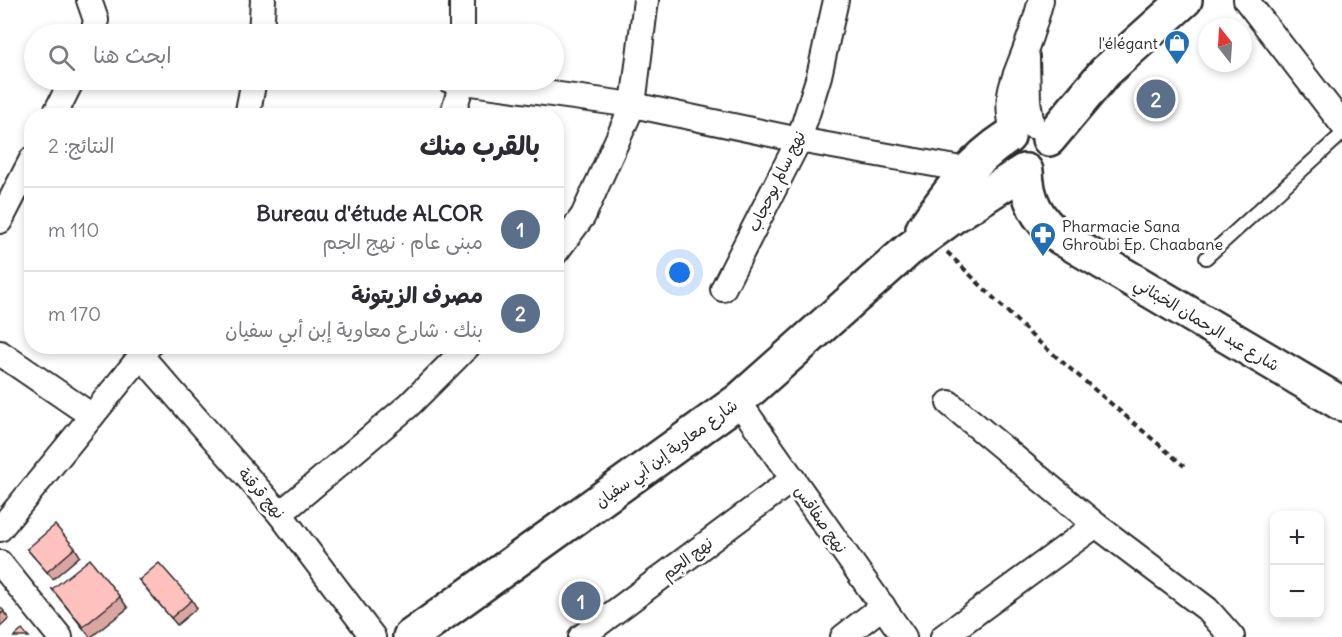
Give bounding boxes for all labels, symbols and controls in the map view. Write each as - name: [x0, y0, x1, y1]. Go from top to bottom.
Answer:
- north arrow: [1198, 18, 1252, 72]
- search box: [24, 24, 564, 90]
- shop icon: l'élégant: [1162, 28, 1192, 66]
- place label: l'élégant: [1098, 33, 1159, 53]
- icon: search: [45, 41, 78, 74]
- text: ابحث هنا: [93, 41, 172, 69]
- pin: 2: [1136, 76, 1176, 122]
- street label: نهج سالم بوحجاب: [743, 127, 812, 236]
- text: بالقرب منك: [420, 129, 540, 162]
- text: النتائج: 2: [48, 133, 114, 158]
- text: Bureau d'étude ALCOR: [256, 199, 483, 227]
- place label: Pharmacie Sana Ghroubi Ep. Chaabane: [1062, 216, 1223, 254]
- text: 110 m: [48, 217, 99, 242]
- text: 1: [517, 217, 524, 242]
- pharmacy icon: Pharmacie Sana Ghroubi Ep. Chaabane: [1028, 220, 1058, 258]
- text: مبنى عام · نهج الجم: [323, 229, 483, 254]
- your location: [665, 258, 694, 287]
- street label: شارع عبد الرحمان الخبثاني: [1128, 273, 1283, 379]
- text: مصرف الزيتونة: [351, 281, 483, 309]
- text: 170 m: [48, 301, 101, 326]
- text: 2: [515, 301, 526, 326]
- text: بنك · شارع معاوية إبن أبي سفيان: [225, 317, 483, 342]
- street label: شارع معاوية إبن أبي سفيان: [591, 395, 744, 515]
- street label: نهج قرقنة: [234, 463, 290, 523]
- street label: نهج صفاقس: [790, 481, 851, 557]
- map controls: [1270, 511, 1324, 619]
- button: +: [1270, 511, 1324, 565]
- street label: نهج الجم: [658, 532, 718, 586]
- button: −: [1270, 565, 1324, 619]
- pin: 1: [562, 578, 600, 624]

